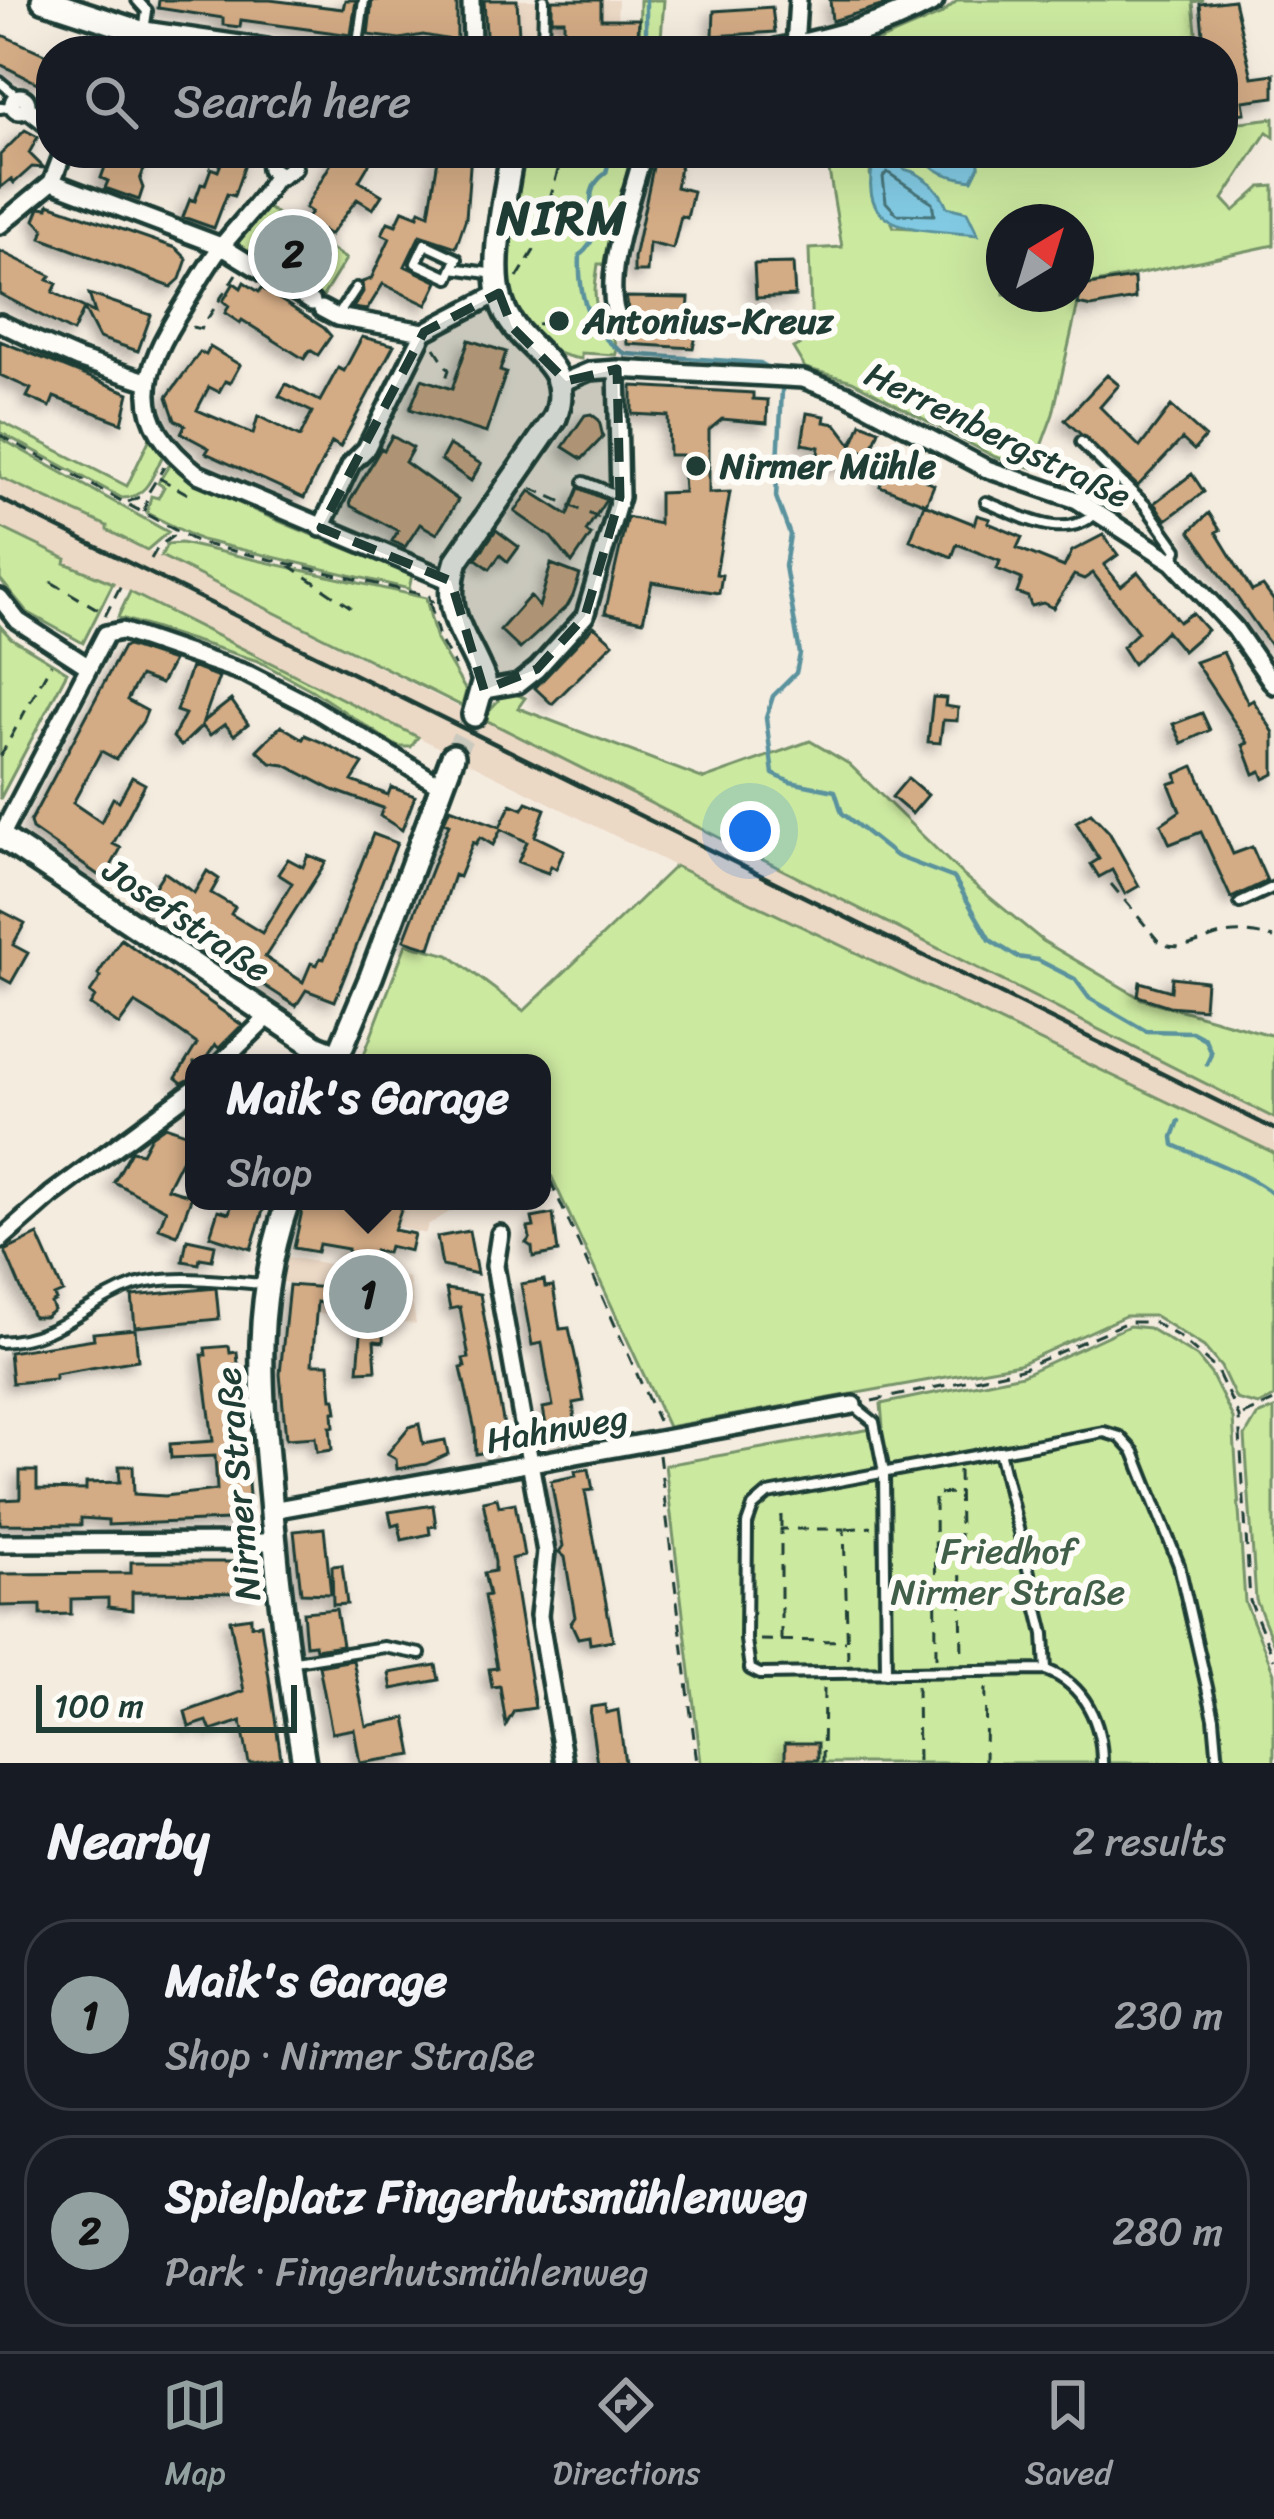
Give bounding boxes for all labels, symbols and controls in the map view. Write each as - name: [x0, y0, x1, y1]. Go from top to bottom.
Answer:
- search box: [36, 36, 1238, 168]
- text: Search here: [174, 62, 411, 142]
- icon: search: [78, 69, 144, 135]
- district label: NIRM: [496, 175, 629, 260]
- north arrow: [986, 204, 1094, 312]
- pin: 2: [254, 209, 332, 299]
- place label: Antonius-Kreuz: [581, 289, 835, 353]
- marker: Antonius-Kreuz: [546, 308, 572, 334]
- street label: Herrenbergstraße: [854, 343, 1142, 527]
- place label: Nirmer Mühle: [719, 434, 937, 498]
- marker: Nirmer Mühle: [683, 453, 709, 479]
- your location: [720, 801, 780, 861]
- street label: Josefstraße: [88, 839, 285, 1000]
- popup: [185, 1054, 551, 1210]
- text: Maik's Garage: [227, 1058, 509, 1138]
- text: Shop: [227, 1138, 312, 1207]
- pin: 1: [329, 1249, 407, 1339]
- street label: Nirmer Straße: [196, 1364, 280, 1604]
- street label: Hahnweg: [481, 1385, 633, 1473]
- park label: Friedhof Nirmer Straße: [891, 1519, 1125, 1624]
- text: 100 m: [54, 1677, 144, 1735]
- scale bar: [36, 1679, 297, 1732]
- text: Nearby: [48, 1796, 209, 1886]
- text: 2 results: [1072, 1807, 1226, 1876]
- text: Maik's Garage: [165, 1941, 447, 2021]
- text: 1: [82, 1981, 98, 2050]
- text: 230 m: [1114, 1981, 1223, 2050]
- text: Shop · Nirmer Straße: [165, 2021, 535, 2090]
- text: Spielplatz Fingerhutsmühlenweg: [165, 2157, 808, 2237]
- text: 2: [79, 2197, 101, 2266]
- text: 280 m: [1112, 2197, 1223, 2266]
- text: Park · Fingerhutsmühlenweg: [165, 2237, 649, 2306]
- tab: Map: [162, 2372, 228, 2502]
- tab: Directions: [553, 2372, 700, 2502]
- tab: Saved: [1025, 2372, 1112, 2502]

